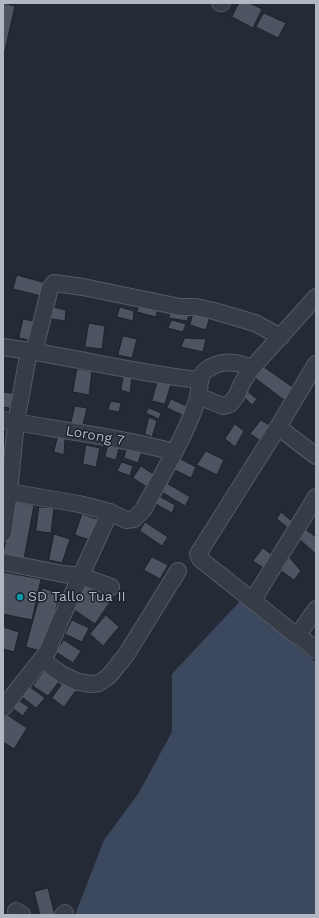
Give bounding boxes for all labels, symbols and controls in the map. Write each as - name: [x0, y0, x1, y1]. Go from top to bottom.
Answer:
- street label: Lorong 7: [64, 423, 126, 449]
- place label: SD Tallo Tua II: [28, 589, 126, 605]
- marker: SD Tallo Tua II: [15, 592, 25, 602]

